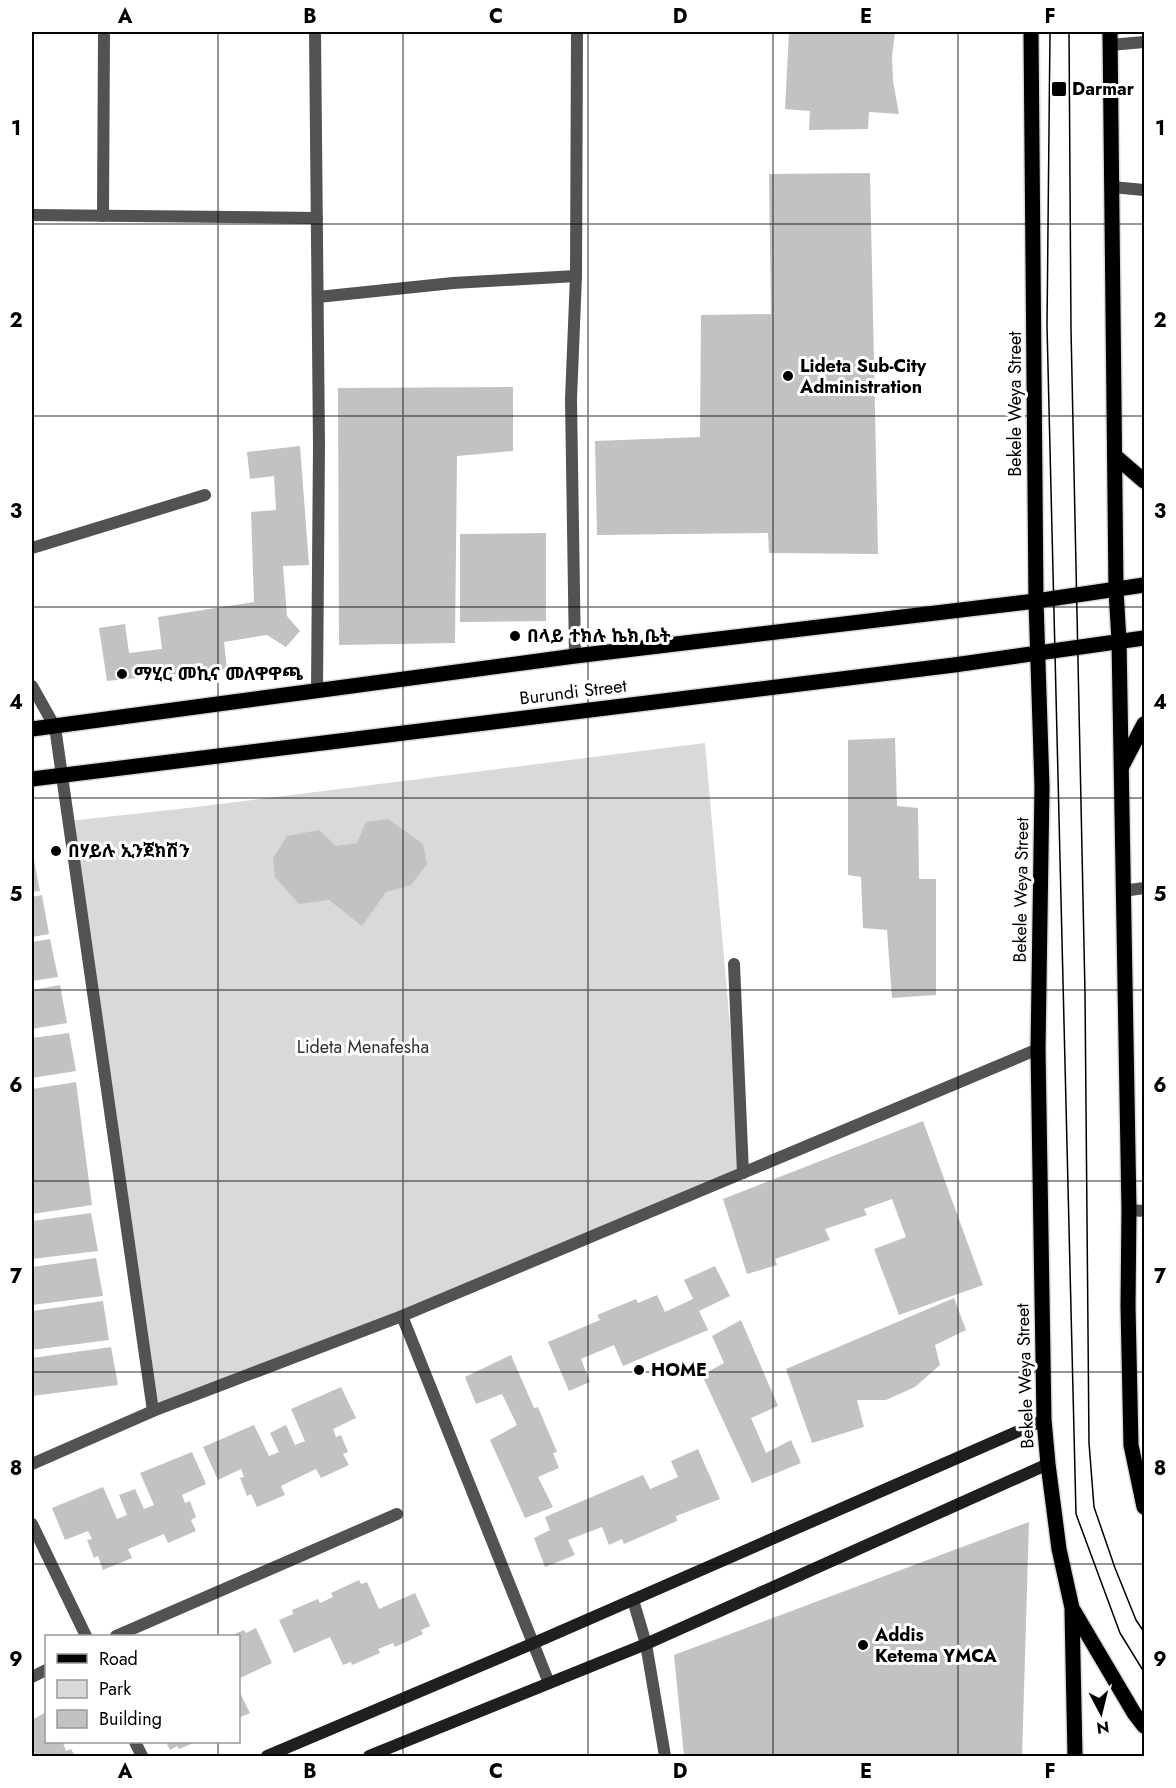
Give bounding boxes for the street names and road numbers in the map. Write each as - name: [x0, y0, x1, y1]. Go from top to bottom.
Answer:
- street label: Bekele Weya Street: [1002, 331, 1028, 477]
- street label: Burundi Street: [518, 672, 629, 711]
- street label: Bekele Weya Street: [1007, 816, 1035, 963]
- street label: Bekele Weya Street: [1009, 1302, 1041, 1449]

